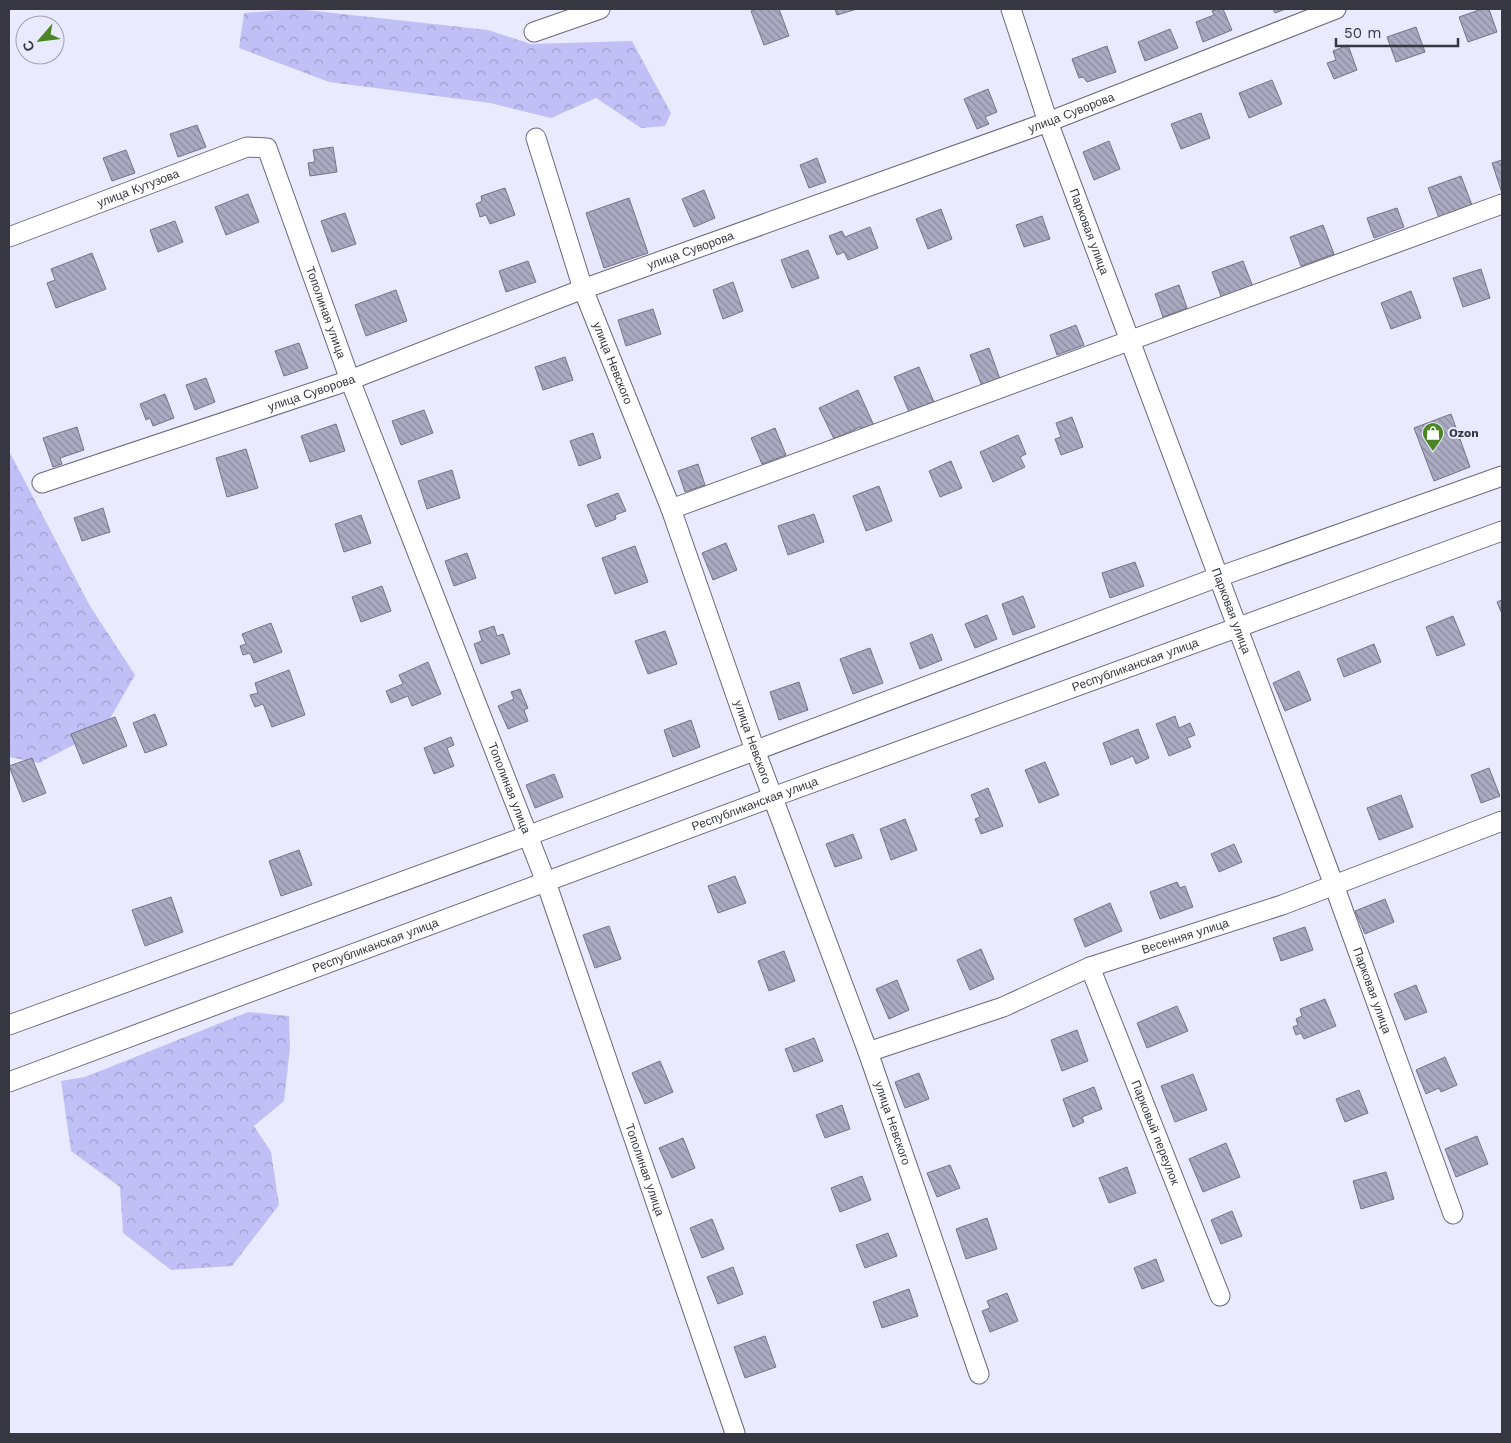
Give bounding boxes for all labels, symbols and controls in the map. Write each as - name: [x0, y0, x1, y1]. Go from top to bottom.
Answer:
- north arrow: [15, 15, 65, 65]
- scale bar: [1336, 15, 1458, 47]
- text: 50 m: [1344, 24, 1381, 42]
- text: С: [19, 38, 38, 54]
- street label: улица Суворова: [1026, 90, 1117, 136]
- street label: улица Кутузова: [95, 166, 181, 210]
- street label: Парковая улица: [1067, 187, 1112, 277]
- street label: улица Суворова: [645, 228, 736, 272]
- street label: Тополиная улица: [303, 264, 349, 360]
- street label: улица Невского: [590, 320, 636, 407]
- street label: улица Суворова: [266, 372, 357, 414]
- shop icon: Ozon: [1421, 421, 1445, 452]
- place label: Ozon: [1449, 426, 1479, 440]
- street label: Парковая улица: [1209, 566, 1254, 656]
- street label: Республиканская улица: [1070, 635, 1201, 694]
- street label: улица Невского: [731, 698, 774, 786]
- street label: Тополиная улица: [485, 741, 534, 836]
- street label: Республиканская улица: [690, 774, 820, 834]
- street label: Республиканская улица: [310, 915, 441, 975]
- street label: Весенняя улица: [1140, 916, 1231, 957]
- street label: Парковая улица: [1350, 946, 1394, 1036]
- street label: Парковый переулок: [1128, 1078, 1183, 1187]
- street label: улица Невского: [872, 1079, 914, 1167]
- street label: Тополиная улица: [622, 1122, 667, 1218]

